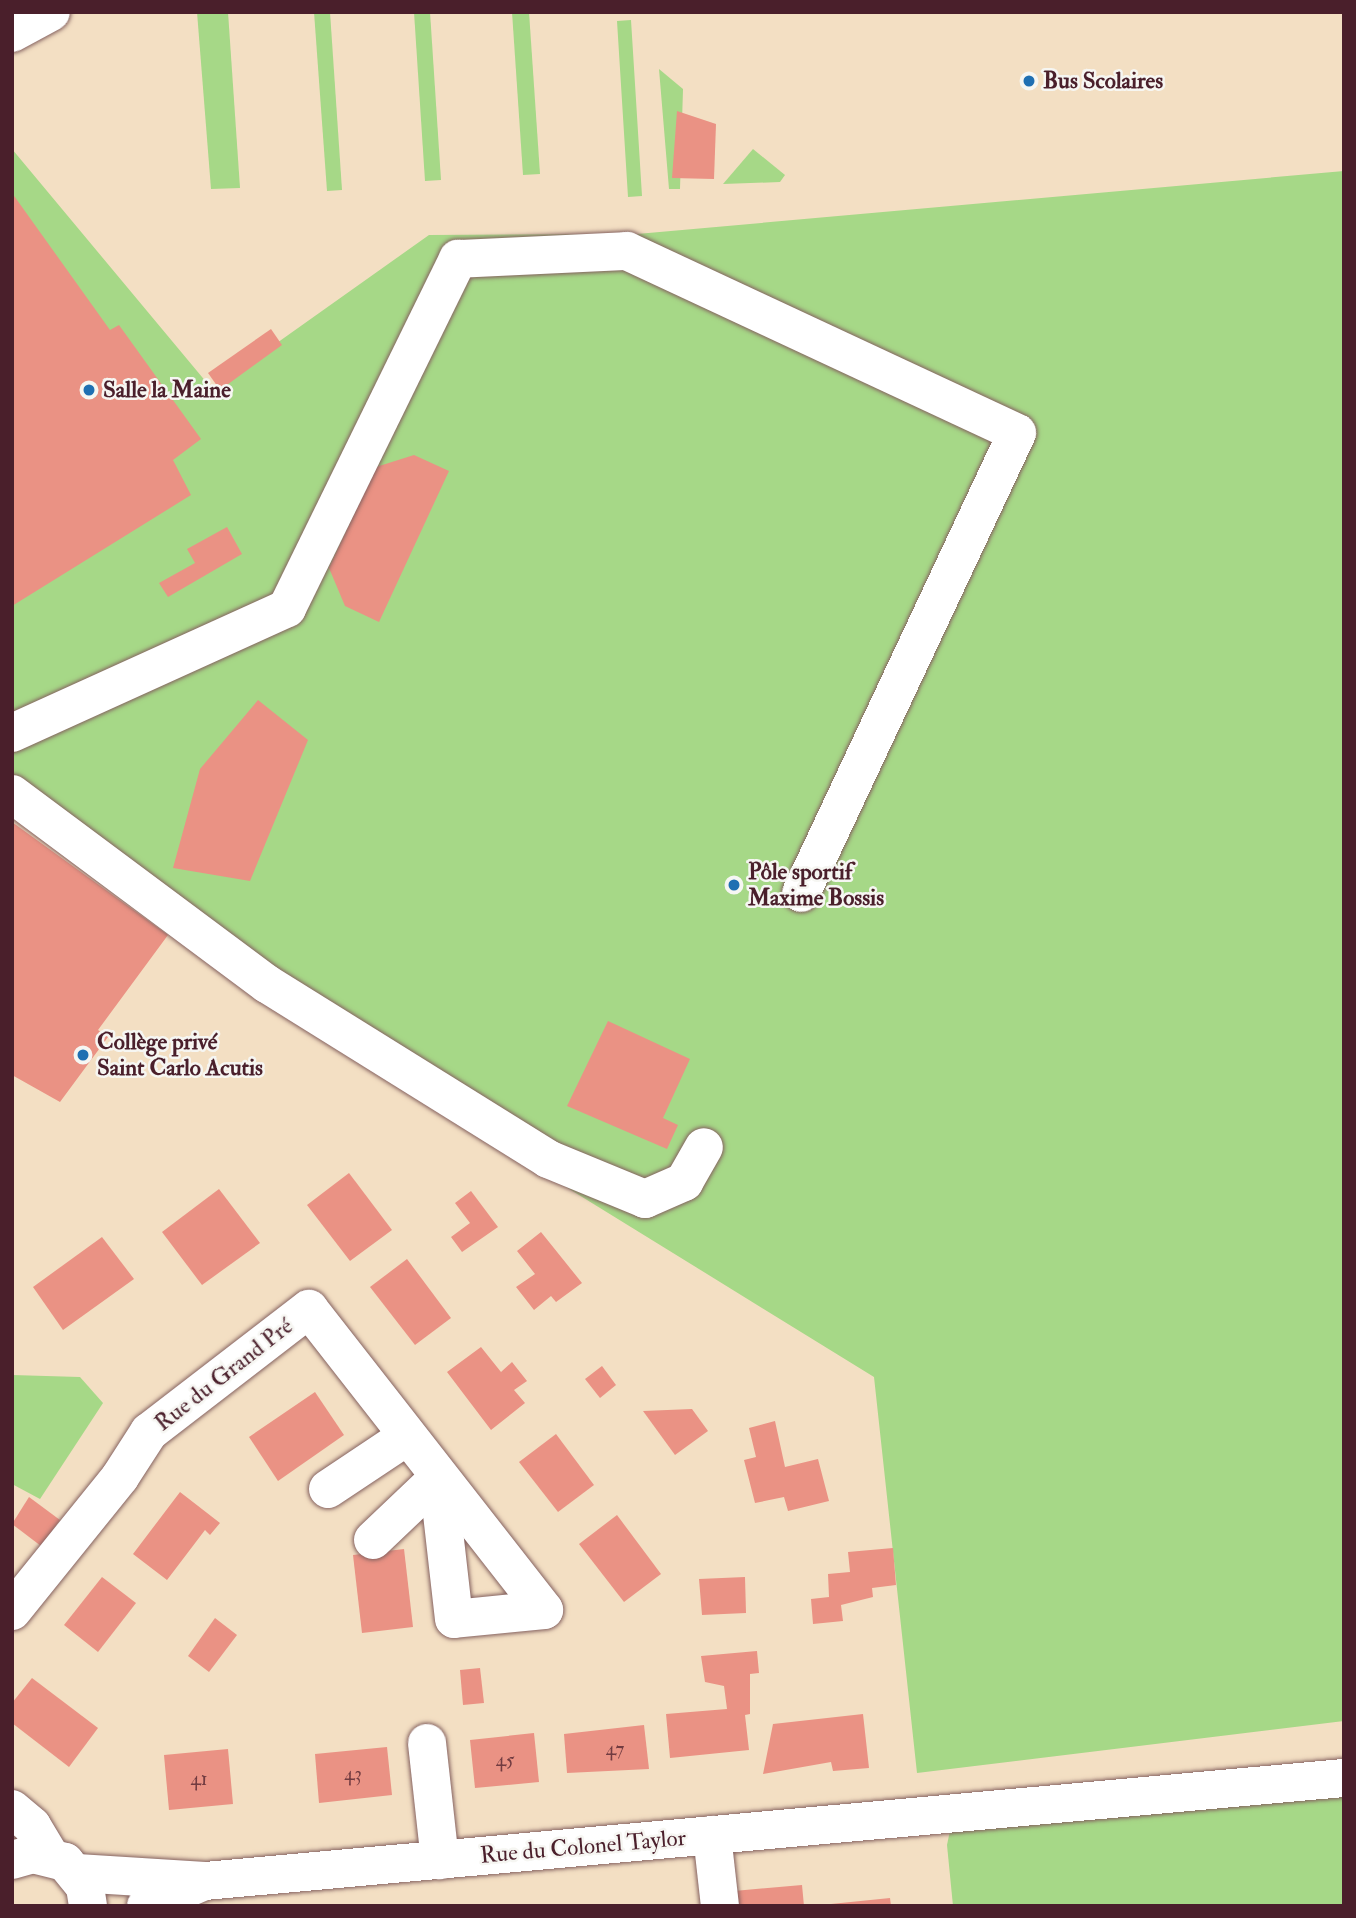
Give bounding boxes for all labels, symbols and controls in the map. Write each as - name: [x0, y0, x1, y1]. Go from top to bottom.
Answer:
- place label: Bus Scolaires: [1043, 67, 1163, 95]
- marker: Bus Scolaires: [1021, 73, 1037, 89]
- place label: Salle la Maine: [103, 376, 231, 404]
- marker: Salle la Maine: [81, 382, 97, 398]
- place label: Pôle sportif Maxime Bossis: [748, 858, 884, 912]
- marker: Pôle sportif Maxime Bossis: [726, 877, 742, 893]
- place label: Collège privé Saint Carlo Acutis: [97, 1028, 263, 1082]
- marker: Collège privé Saint Carlo Acutis: [75, 1047, 91, 1063]
- street label: Rue du Grand Pré: [150, 1313, 298, 1437]
- house number: 47: [606, 1739, 624, 1761]
- house number: 45: [496, 1750, 514, 1772]
- house number: 43: [344, 1764, 362, 1786]
- house number: 41: [190, 1769, 208, 1791]
- street label: Rue du Colonel Taylor: [479, 1824, 687, 1870]

